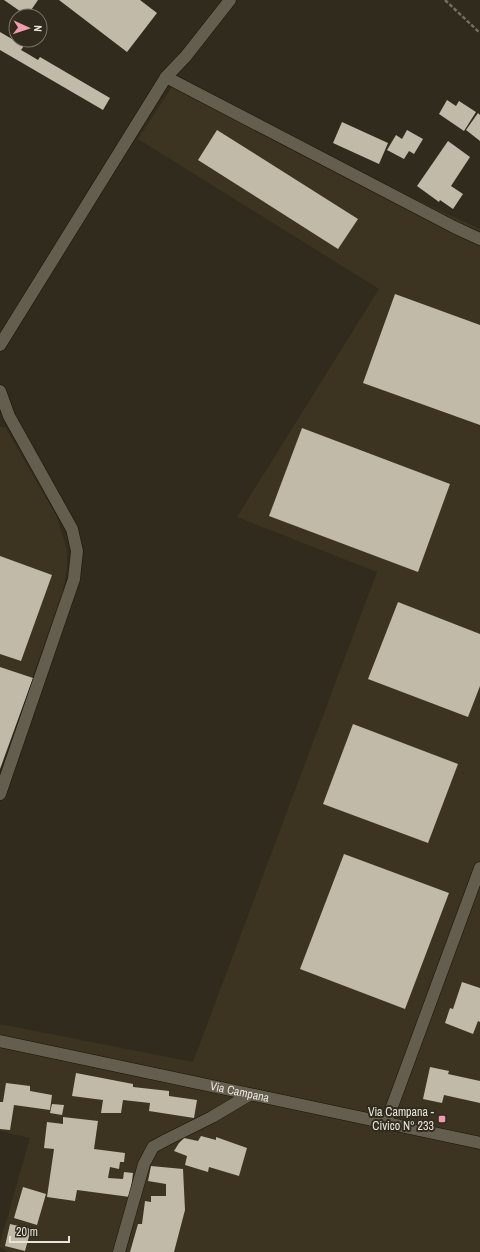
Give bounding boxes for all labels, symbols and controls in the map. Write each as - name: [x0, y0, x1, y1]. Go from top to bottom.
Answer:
- north arrow: [8, 8, 48, 48]
- text: N: [31, 25, 45, 32]
- street label: Via Campana: [209, 1078, 271, 1106]
- place label: Via Campana - Civico N° 233: [368, 1104, 435, 1134]
- marker: Via Campana - Civico N° 233: [437, 1114, 447, 1124]
- scale bar: [10, 1218, 69, 1244]
- text: 20 m: [16, 1224, 38, 1240]

